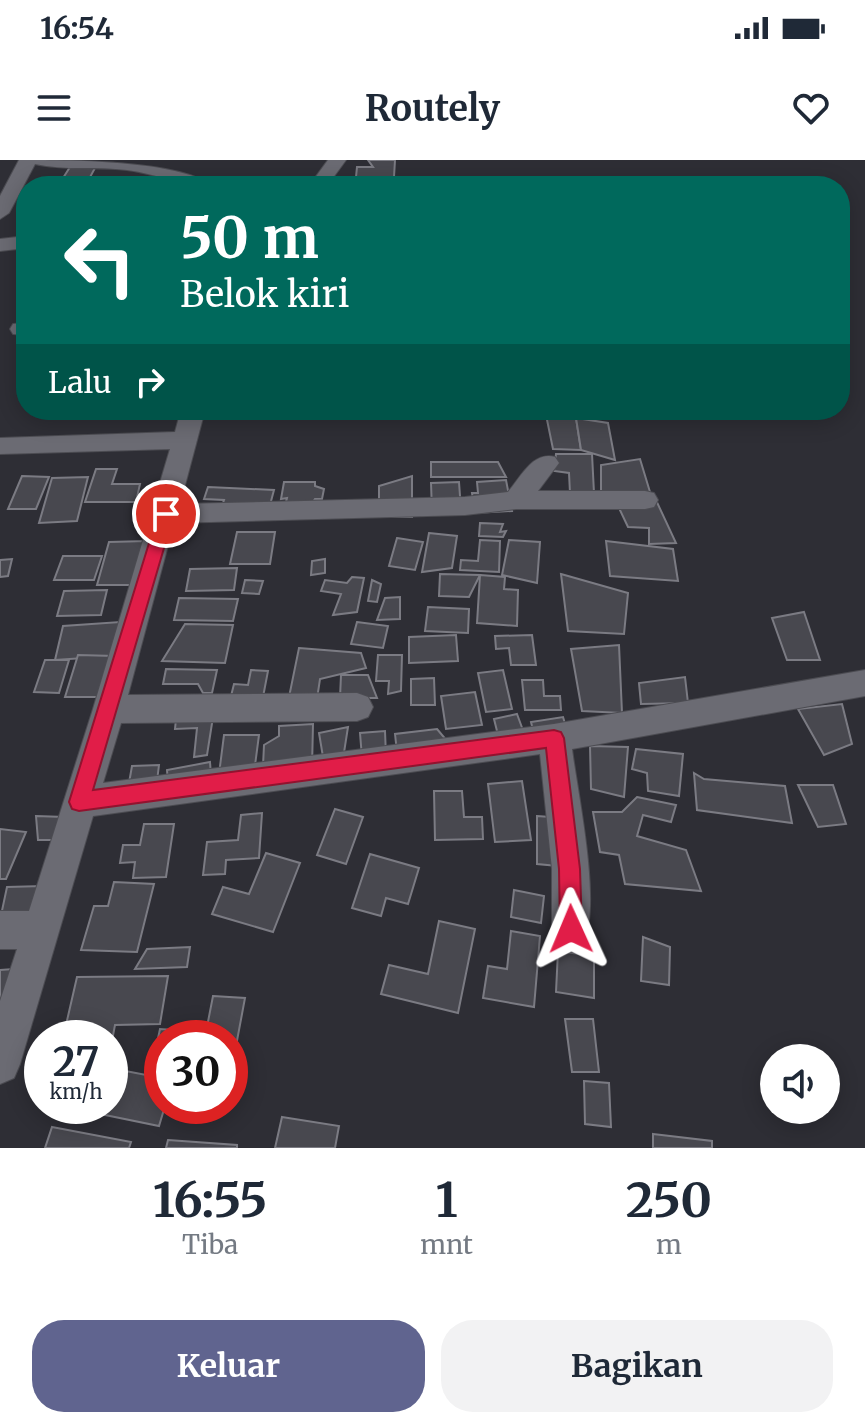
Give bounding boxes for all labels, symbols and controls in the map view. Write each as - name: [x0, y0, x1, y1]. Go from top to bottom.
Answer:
- text: 16:54: [40, 9, 114, 47]
- icon: menu: [32, 86, 76, 130]
- text: Routely: [365, 86, 500, 131]
- icon: heart: [789, 86, 833, 130]
- text: 50 m: [180, 203, 319, 273]
- icon: left: [48, 208, 152, 312]
- text: Belok kiri: [180, 272, 349, 317]
- icon: right: [128, 360, 172, 404]
- text: Lalu: [48, 363, 112, 401]
- pin: [132, 480, 200, 548]
- icon: arrive: [144, 492, 188, 536]
- position arrow: [529, 887, 613, 971]
- speed limit sign: 30: [144, 1020, 248, 1124]
- text: 27: [53, 1037, 99, 1087]
- map controls: [760, 1044, 840, 1124]
- button: sound: [760, 1044, 840, 1124]
- text: km/h: [50, 1079, 102, 1104]
- text: 16:55: [153, 1170, 267, 1230]
- text: 1: [435, 1170, 458, 1230]
- text: 250: [626, 1170, 712, 1230]
- text: Tiba: [182, 1228, 238, 1261]
- text: mnt: [420, 1228, 473, 1261]
- text: m: [656, 1228, 682, 1261]
- button: Keluar: [32, 1320, 425, 1412]
- button: Bagikan: [441, 1320, 833, 1412]

